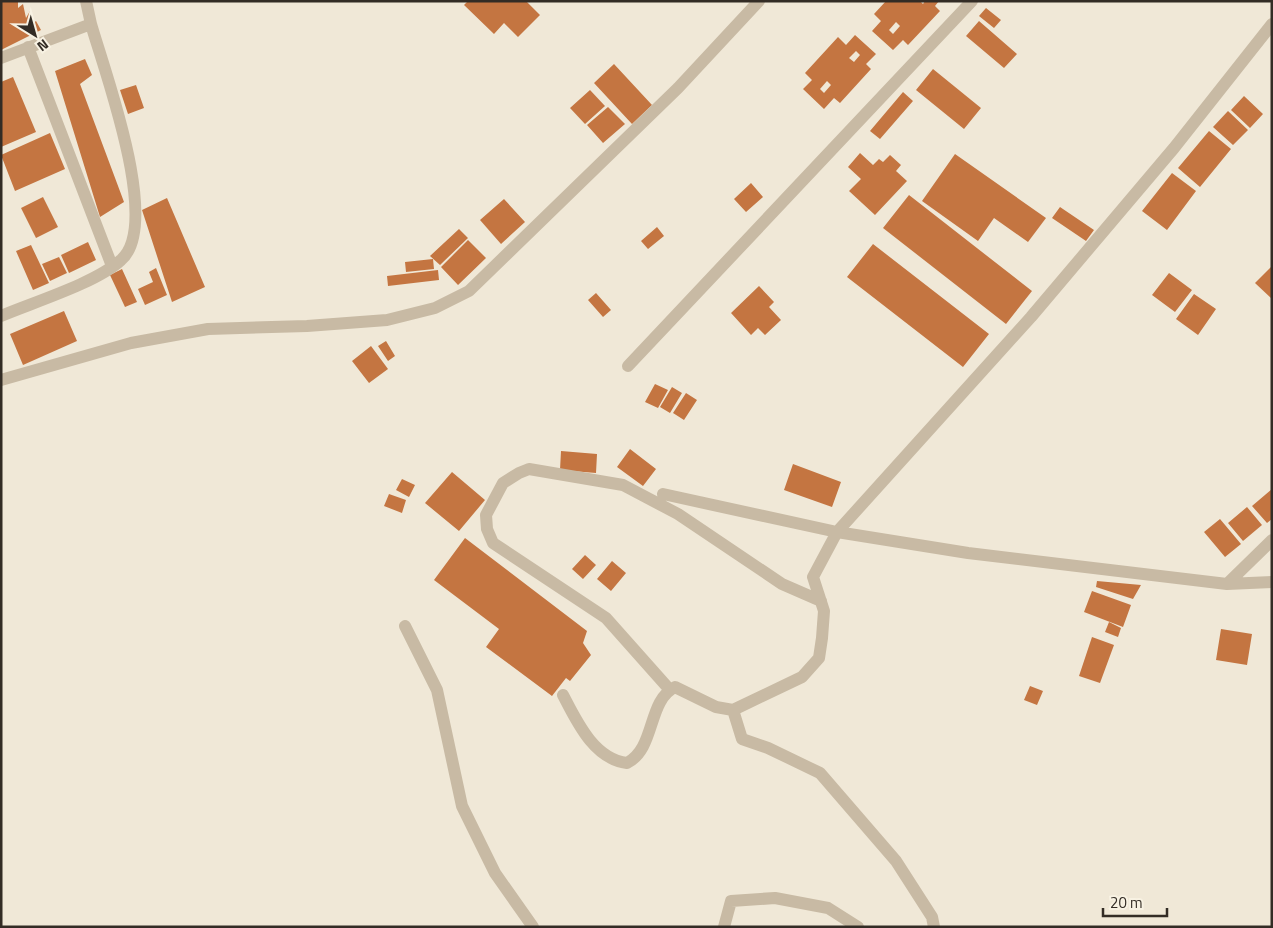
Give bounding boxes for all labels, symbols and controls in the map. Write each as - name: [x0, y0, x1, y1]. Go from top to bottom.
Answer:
- north arrow: [10, 10, 60, 60]
- text: N: [33, 34, 53, 57]
- scale bar: [1103, 886, 1167, 918]
- text: 20 m: [1110, 891, 1143, 914]

